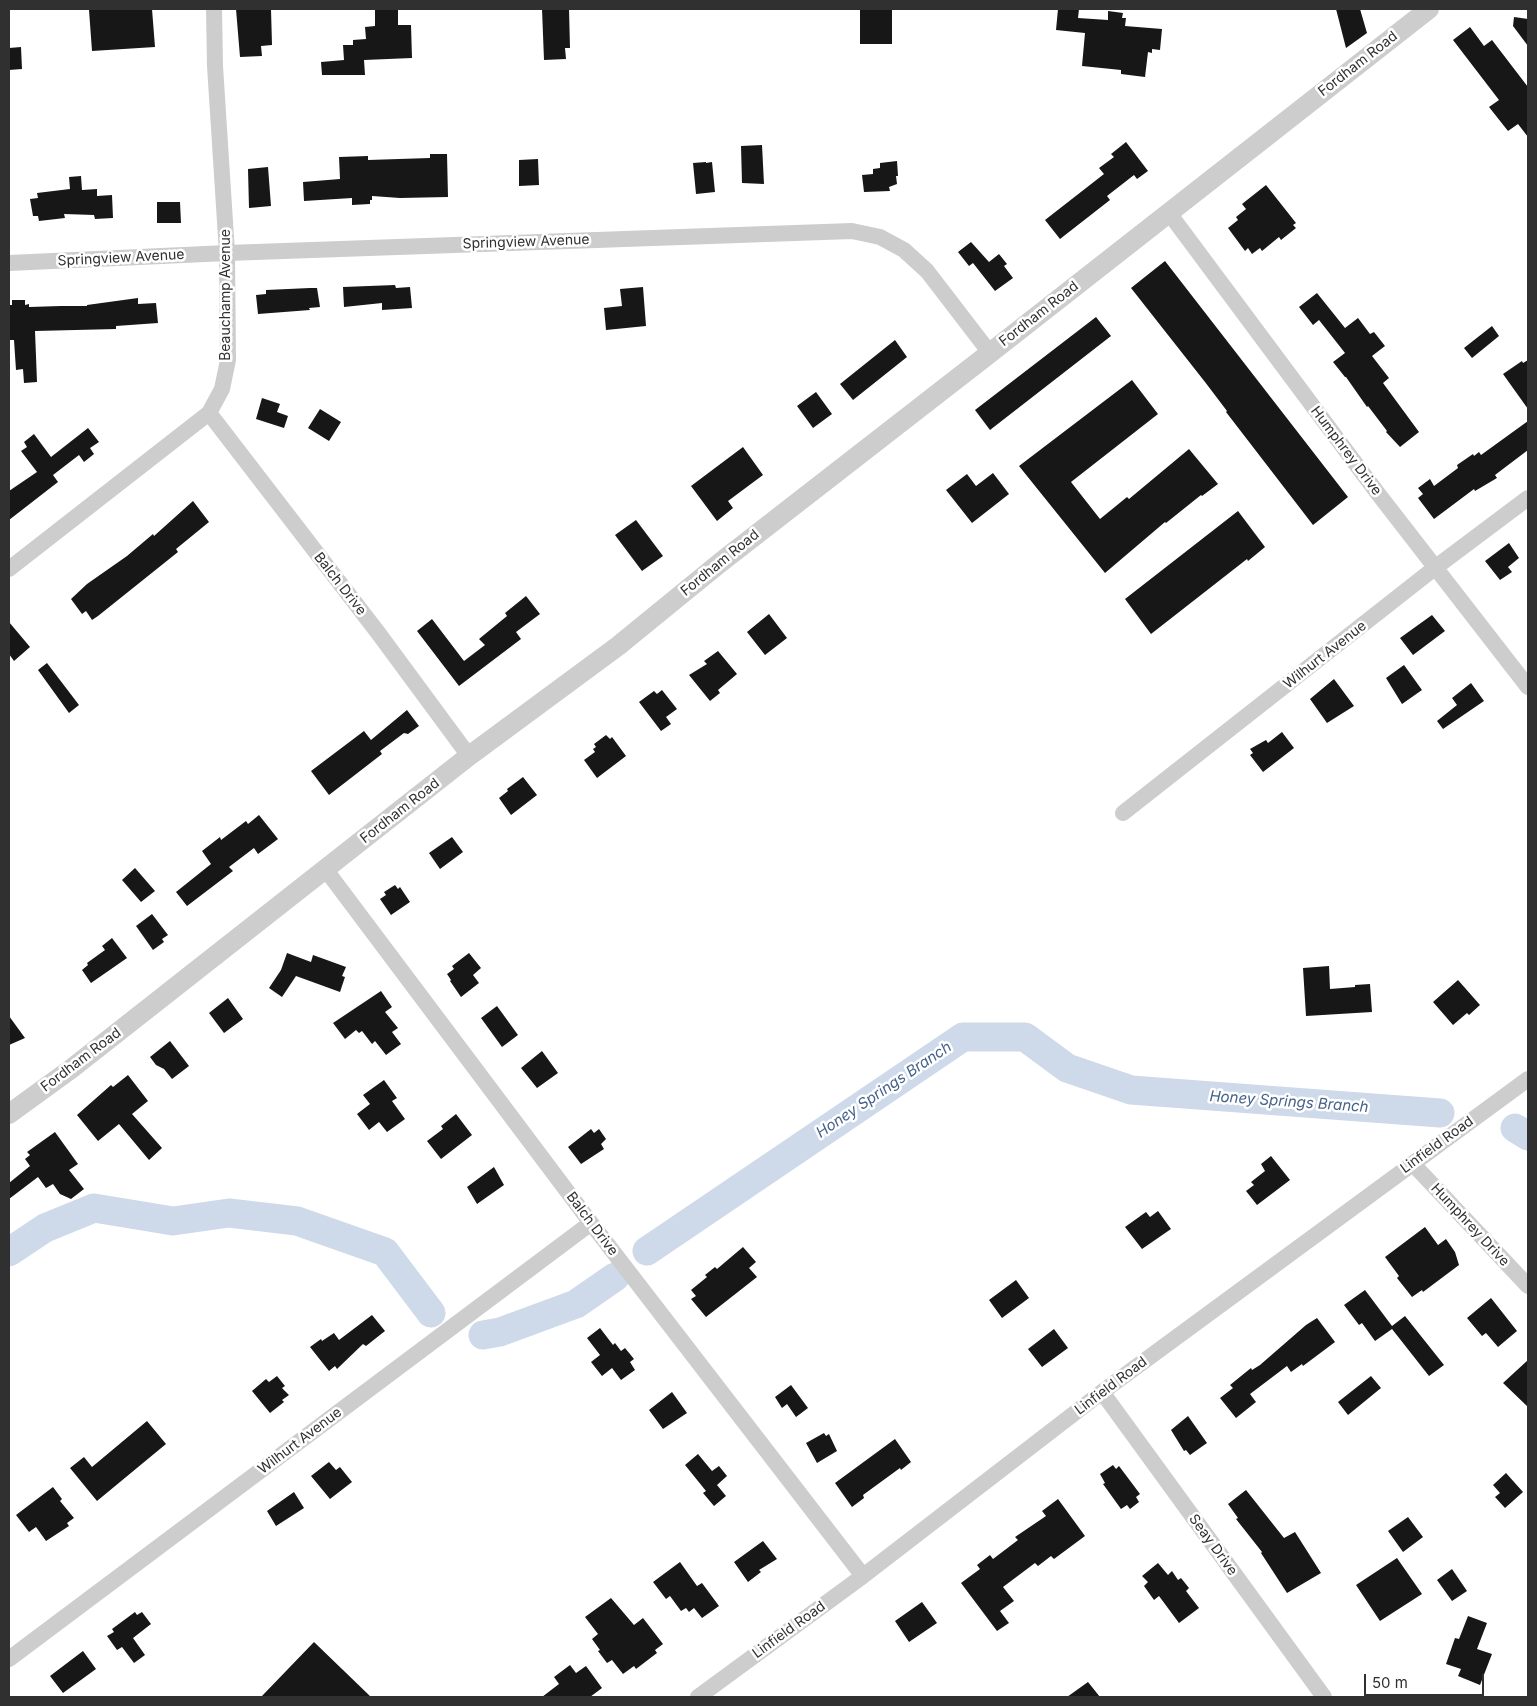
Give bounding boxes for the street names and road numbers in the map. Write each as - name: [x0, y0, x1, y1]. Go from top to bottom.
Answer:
- street label: Fordham Road: [1315, 28, 1401, 100]
- street label: Beauchamp Avenue: [218, 229, 234, 361]
- street label: Springview Avenue: [462, 231, 590, 253]
- street label: Springview Avenue: [57, 246, 185, 270]
- street label: Fordham Road: [996, 278, 1082, 350]
- street label: Humphrey Drive: [1307, 403, 1385, 499]
- street label: Fordham Road: [677, 526, 763, 600]
- street label: Balch Drive: [310, 549, 370, 619]
- street label: Wilhurt Avenue: [1280, 617, 1370, 693]
- street label: Fordham Road: [357, 775, 443, 847]
- street label: Fordham Road: [38, 1024, 124, 1096]
- street label: Linfield Road: [1397, 1113, 1477, 1177]
- street label: Humphrey Drive: [1427, 1180, 1513, 1270]
- street label: Balch Drive: [563, 1189, 621, 1259]
- street label: Linfield Road: [1072, 1353, 1150, 1419]
- street label: Wilhurt Avenue: [255, 1404, 345, 1478]
- street label: Seay Drive: [1185, 1511, 1241, 1579]
- street label: Linfield Road: [749, 1598, 829, 1662]

